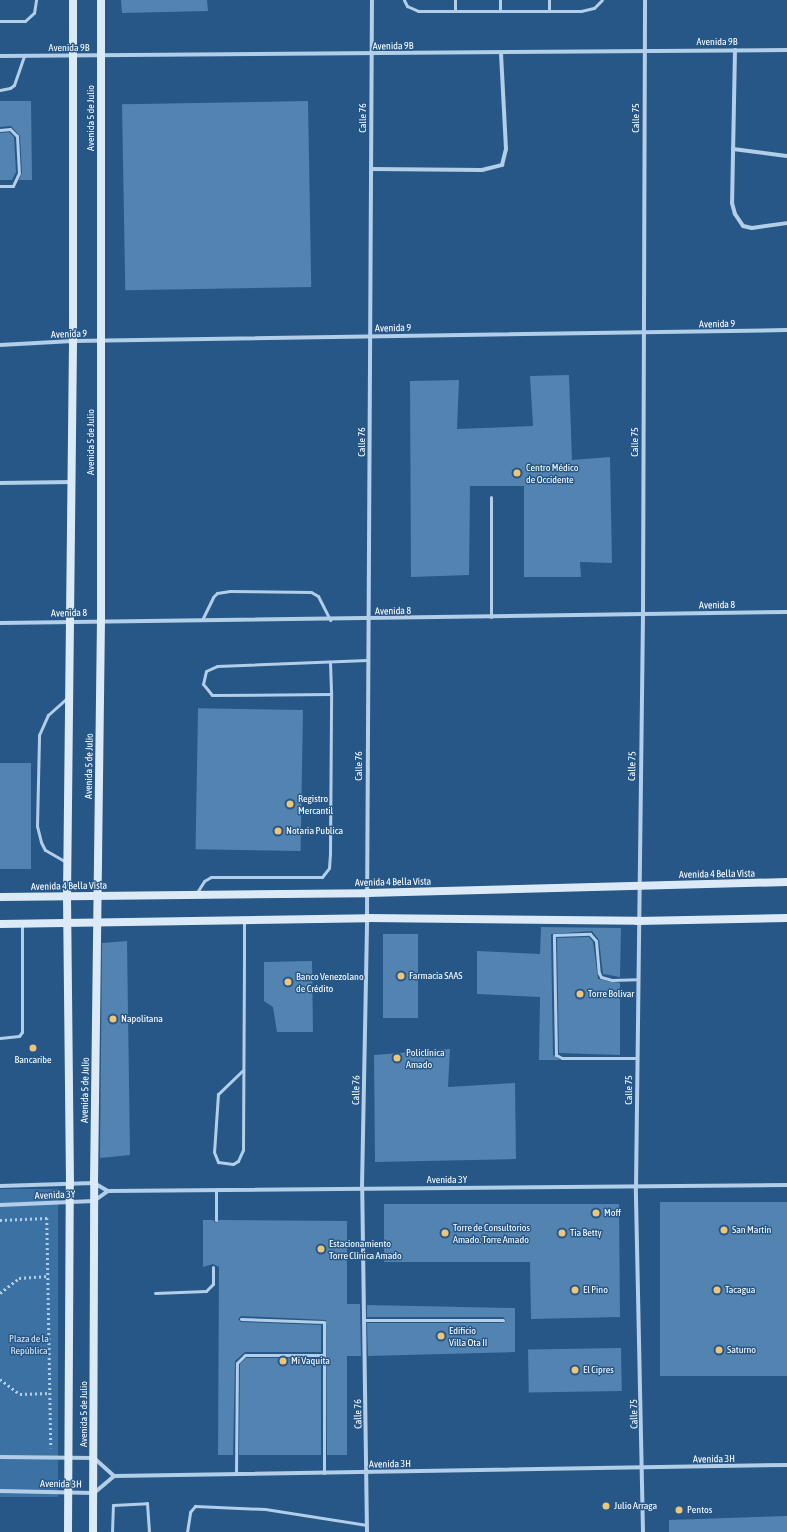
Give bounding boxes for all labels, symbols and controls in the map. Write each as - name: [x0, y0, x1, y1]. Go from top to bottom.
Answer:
- street label: Avenida 9B: [697, 36, 737, 48]
- street label: Avenida 9B: [372, 40, 414, 52]
- street label: Avenida 9B: [49, 42, 89, 54]
- street label: Avenida 5 de Julio: [85, 85, 97, 151]
- street label: Calle 76: [357, 103, 369, 133]
- street label: Calle 75: [630, 103, 642, 133]
- street label: Avenida 9: [699, 318, 735, 330]
- street label: Avenida 9: [375, 322, 411, 334]
- street label: Avenida 9: [51, 327, 87, 341]
- street label: Avenida 5 de Julio: [85, 409, 97, 475]
- street label: Calle 76: [356, 427, 368, 457]
- street label: Calle 75: [629, 427, 641, 457]
- place label: Centro Médico de Occidente: [526, 461, 578, 484]
- marker: Centro Médico de Occidente: [511, 467, 523, 479]
- street label: Avenida 8: [699, 599, 735, 611]
- street label: Avenida 8: [375, 605, 411, 617]
- street label: Avenida 8: [51, 607, 87, 619]
- street label: Avenida 5 de Julio: [82, 733, 96, 799]
- street label: Calle 76: [353, 751, 365, 781]
- street label: Calle 75: [626, 751, 638, 781]
- place label: Registro Mercantil: [298, 792, 333, 816]
- marker: Registro Mercantil: [285, 799, 295, 809]
- place label: Notaria Publica: [286, 825, 343, 837]
- marker: Notaria Publica: [273, 826, 283, 836]
- street label: Avenida 4 Bella Vista: [679, 867, 755, 881]
- street label: Avenida 4 Bella Vista: [355, 875, 431, 889]
- street label: Avenida 4 Bella Vista: [31, 879, 107, 893]
- place label: Banco Venezolano de Crédito: [296, 970, 364, 994]
- place label: Farmacia SAAS: [409, 970, 462, 982]
- marker: Farmacia SAAS: [396, 971, 406, 981]
- marker: Banco Venezolano de Crédito: [283, 977, 293, 987]
- place label: Torre Bolivar: [588, 988, 634, 1000]
- marker: Torre Bolivar: [575, 989, 585, 999]
- place label: Napolitana: [121, 1013, 163, 1025]
- marker: Napolitana: [108, 1014, 118, 1024]
- marker: Bancaribe: [28, 1043, 38, 1053]
- place label: Policlínica Amado: [406, 1046, 445, 1070]
- marker: Policlínica Amado: [391, 1052, 403, 1064]
- place label: Bancaribe: [14, 1054, 52, 1066]
- street label: Avenida 5 de Julio: [78, 1057, 92, 1123]
- street label: Calle 76: [350, 1075, 362, 1105]
- street label: Calle 75: [623, 1075, 635, 1105]
- street label: Avenida 3Y: [427, 1174, 467, 1186]
- street label: Avenida 3Y: [35, 1188, 75, 1202]
- place label: Moff: [604, 1207, 621, 1219]
- marker: Moff: [591, 1208, 601, 1218]
- place label: Torre de Consultorios Amado. Torre Amado: [453, 1221, 530, 1244]
- place label: San Martín: [732, 1224, 771, 1236]
- marker: San Martín: [719, 1225, 729, 1235]
- place label: Tia Betty: [570, 1227, 602, 1239]
- marker: Torre de Consultorios Amado. Torre Amado: [440, 1228, 450, 1238]
- marker: Tia Betty: [557, 1228, 567, 1238]
- place label: Estacionamiento Torre Clínica Amado: [329, 1237, 402, 1260]
- marker: Estacionamiento Torre Clínica Amado: [316, 1244, 326, 1254]
- place label: El Pino: [583, 1284, 608, 1296]
- place label: Tacagua: [725, 1284, 755, 1296]
- marker: El Pino: [570, 1285, 580, 1295]
- marker: Tacagua: [712, 1285, 722, 1295]
- place label: Edificio Villa Ota II: [449, 1324, 487, 1348]
- marker: Edificio Villa Ota II: [436, 1331, 446, 1341]
- park label: Plaza de la República: [9, 1332, 49, 1356]
- place label: Saturno: [727, 1344, 756, 1356]
- marker: Saturno: [714, 1345, 724, 1355]
- place label: Mi Vaquita: [291, 1355, 330, 1367]
- marker: Mi Vaquita: [278, 1356, 288, 1366]
- place label: El Cipres: [583, 1364, 614, 1376]
- marker: El Cipres: [570, 1365, 580, 1375]
- street label: Avenida 5 de Julio: [78, 1381, 90, 1447]
- street label: Calle 76: [352, 1399, 364, 1429]
- street label: Calle 75: [628, 1399, 640, 1429]
- street label: Avenida 3H: [693, 1453, 735, 1465]
- street label: Avenida 3H: [369, 1458, 411, 1470]
- street label: Avenida 3H: [40, 1478, 82, 1490]
- place label: Julio Arraga: [614, 1500, 657, 1512]
- marker: Julio Arraga: [601, 1501, 611, 1511]
- place label: Pentos: [687, 1504, 712, 1516]
- marker: Pentos: [674, 1505, 684, 1515]

